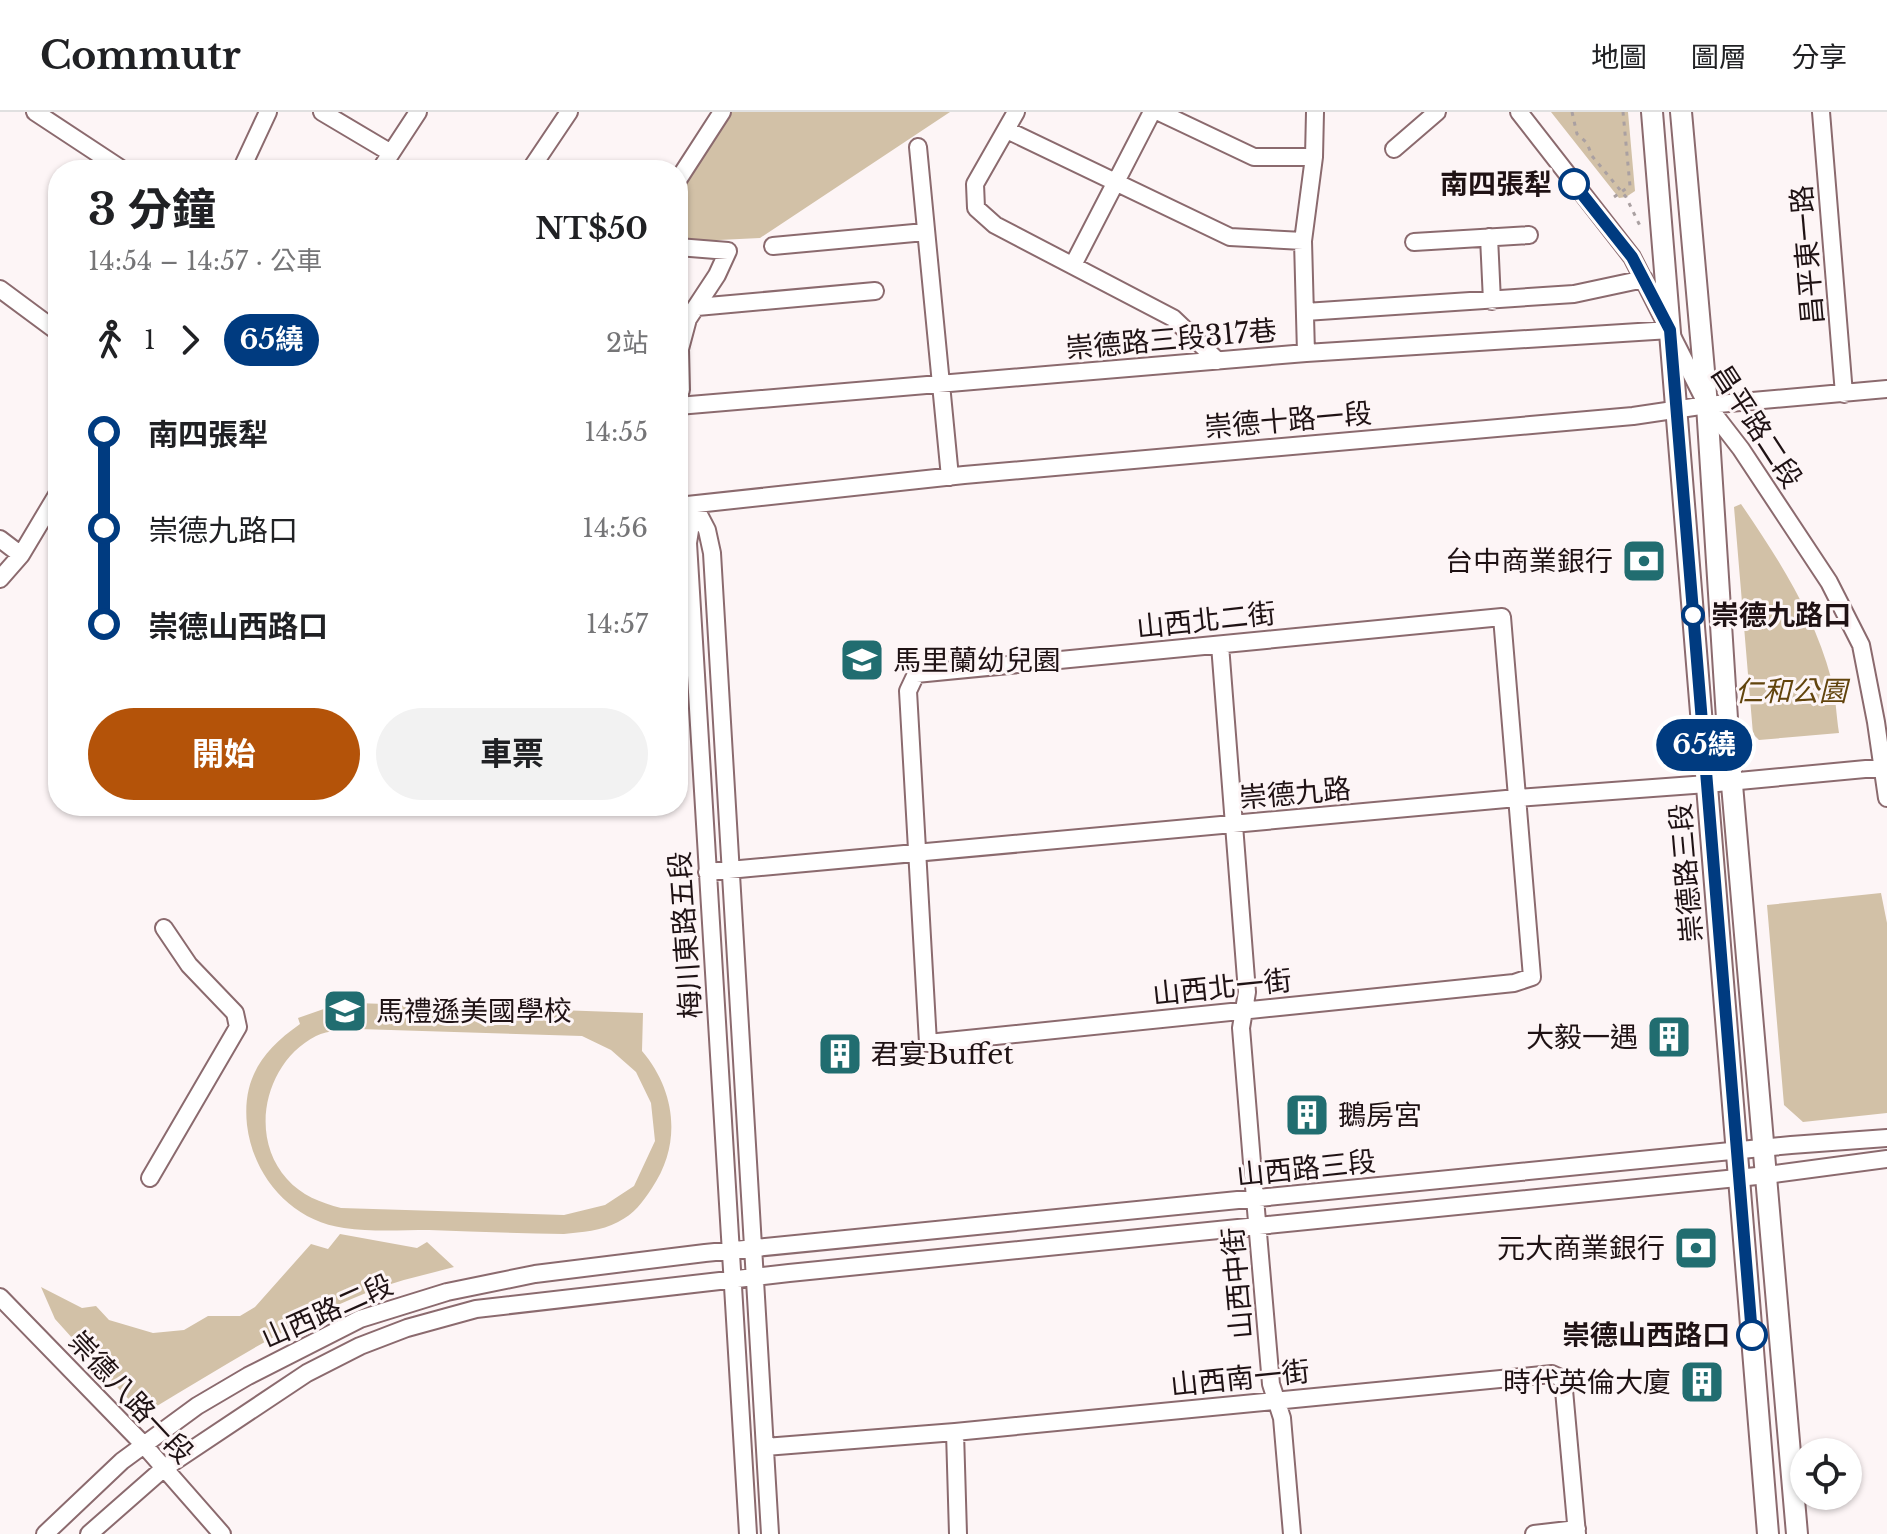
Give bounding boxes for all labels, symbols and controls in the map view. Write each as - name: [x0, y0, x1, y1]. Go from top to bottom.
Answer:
- text: Commutr: [40, 32, 241, 79]
- text: 地圖: [1591, 40, 1647, 75]
- text: 圖層: [1691, 40, 1747, 75]
- text: 分享: [1791, 40, 1847, 75]
- place label: 南四張犁: [1440, 167, 1552, 202]
- marker: 南四張犁: [1559, 169, 1589, 199]
- text: 3 分鐘: [88, 182, 216, 237]
- street label: 昌平東一路: [1784, 184, 1831, 326]
- text: NT$50: [535, 210, 648, 247]
- text: 14:54 – 14:57 · 公車: [88, 245, 322, 277]
- street label: 崇德路三段317巷: [1064, 313, 1278, 366]
- icon: walk: [88, 318, 132, 362]
- icon: forward: [168, 318, 212, 362]
- text: 65繞: [240, 322, 303, 357]
- text: 1: [144, 324, 156, 356]
- text: 2站: [606, 327, 648, 359]
- street label: 昌平路二段: [1704, 358, 1809, 495]
- street label: 崇德十路一段: [1203, 396, 1373, 445]
- text: 南四張犁: [148, 416, 268, 453]
- text: 14:55: [584, 416, 648, 448]
- text: 崇德九路口: [148, 512, 298, 549]
- text: 14:56: [582, 512, 648, 544]
- bank icon: 台中商業銀行: [1620, 537, 1668, 585]
- place label: 台中商業銀行: [1445, 544, 1613, 579]
- street label: 山西北二街: [1135, 596, 1278, 645]
- place label: 崇德九路口: [1711, 598, 1851, 633]
- marker: 崇德九路口: [1682, 604, 1704, 626]
- text: 崇德山西路口: [148, 608, 328, 645]
- text: 14:57: [586, 608, 648, 640]
- school or university icon: 馬里蘭幼兒園: [838, 636, 886, 684]
- place label: 馬里蘭幼兒園: [893, 643, 1061, 678]
- park label: 仁和公園: [1735, 674, 1851, 709]
- button: 開始: [88, 708, 360, 800]
- button: 車票: [376, 708, 648, 800]
- line badge: 65繞: [1658, 719, 1750, 771]
- text: 65繞: [1672, 727, 1736, 762]
- street label: 崇德九路: [1238, 771, 1352, 816]
- street label: 崇德路三段: [1663, 802, 1710, 944]
- street label: 梅川東路五段: [662, 850, 709, 1020]
- street label: 山西北一街: [1151, 963, 1294, 1012]
- school or university icon: 馬禮遜美國學校: [321, 987, 369, 1035]
- place label: 馬禮遜美國學校: [376, 994, 572, 1029]
- building icon: 大毅一遇: [1645, 1013, 1693, 1061]
- place label: 大毅一遇: [1526, 1020, 1638, 1055]
- building icon: 君宴Buffet: [816, 1030, 864, 1078]
- place label: 君宴Buffet: [871, 1037, 1014, 1072]
- building icon: 鵝房宮: [1283, 1091, 1331, 1139]
- place label: 鵝房宮: [1338, 1098, 1422, 1133]
- street label: 山西路三段: [1235, 1144, 1378, 1193]
- bank icon: 元大商業銀行: [1672, 1224, 1720, 1272]
- street label: 山西中街: [1215, 1226, 1260, 1340]
- place label: 元大商業銀行: [1497, 1231, 1665, 1266]
- street label: 山西路二段: [256, 1267, 398, 1356]
- place label: 崇德山西路口: [1562, 1318, 1730, 1353]
- marker: 崇德山西路口: [1737, 1320, 1767, 1350]
- street label: 崇德八路一段: [61, 1324, 201, 1471]
- street label: 山西南一街: [1169, 1354, 1312, 1403]
- building icon: 時代英倫大廈: [1678, 1358, 1726, 1406]
- place label: 時代英倫大廈: [1503, 1365, 1671, 1400]
- map controls: [1790, 1438, 1862, 1510]
- button: locate: [1790, 1438, 1862, 1510]

